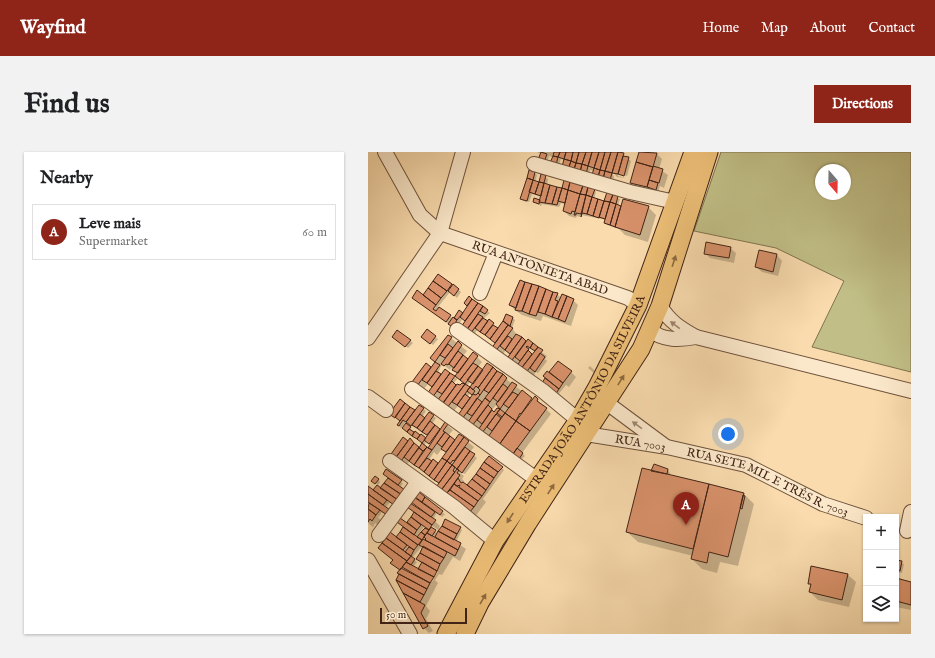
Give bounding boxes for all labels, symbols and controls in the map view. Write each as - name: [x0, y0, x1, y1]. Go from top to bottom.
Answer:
- text: Wayfind: [20, 16, 86, 40]
- text: Home: [703, 19, 739, 37]
- text: Map: [761, 19, 788, 37]
- text: About: [810, 19, 846, 37]
- text: Contact: [868, 19, 915, 37]
- button: Directions: [814, 85, 911, 123]
- text: Find us: [24, 87, 110, 122]
- north arrow: [815, 164, 851, 200]
- text: Nearby: [40, 168, 93, 189]
- text: Leve mais: [79, 214, 141, 233]
- text: A: [50, 224, 58, 241]
- text: 60 m: [302, 224, 327, 241]
- text: Supermarket: [79, 233, 148, 250]
- street label: RUA ANTONIETA ABAD: [470, 238, 610, 299]
- one-way arrow: [671, 255, 677, 267]
- street label: ESTRADA JOÃO ANTÔNIO DA SILVEIRA: [516, 293, 649, 506]
- one-way arrow: [670, 321, 680, 329]
- one-way arrow: [618, 374, 625, 386]
- one-way arrow: [632, 421, 643, 429]
- your location: [718, 424, 738, 444]
- street label: RUA 7003: [614, 432, 667, 455]
- street label: RUA SETE MIL E TRÊS R. 7003: [683, 446, 851, 518]
- one-way arrow: [547, 484, 555, 494]
- pin: A: [673, 492, 699, 525]
- one-way arrow: [506, 513, 514, 524]
- map controls: [863, 514, 899, 622]
- button: +: [863, 514, 899, 550]
- button: −: [863, 550, 899, 586]
- button: layers: [863, 586, 899, 622]
- one-way arrow: [479, 593, 486, 605]
- scale bar: [380, 606, 467, 625]
- text: 50 m: [386, 608, 406, 622]

